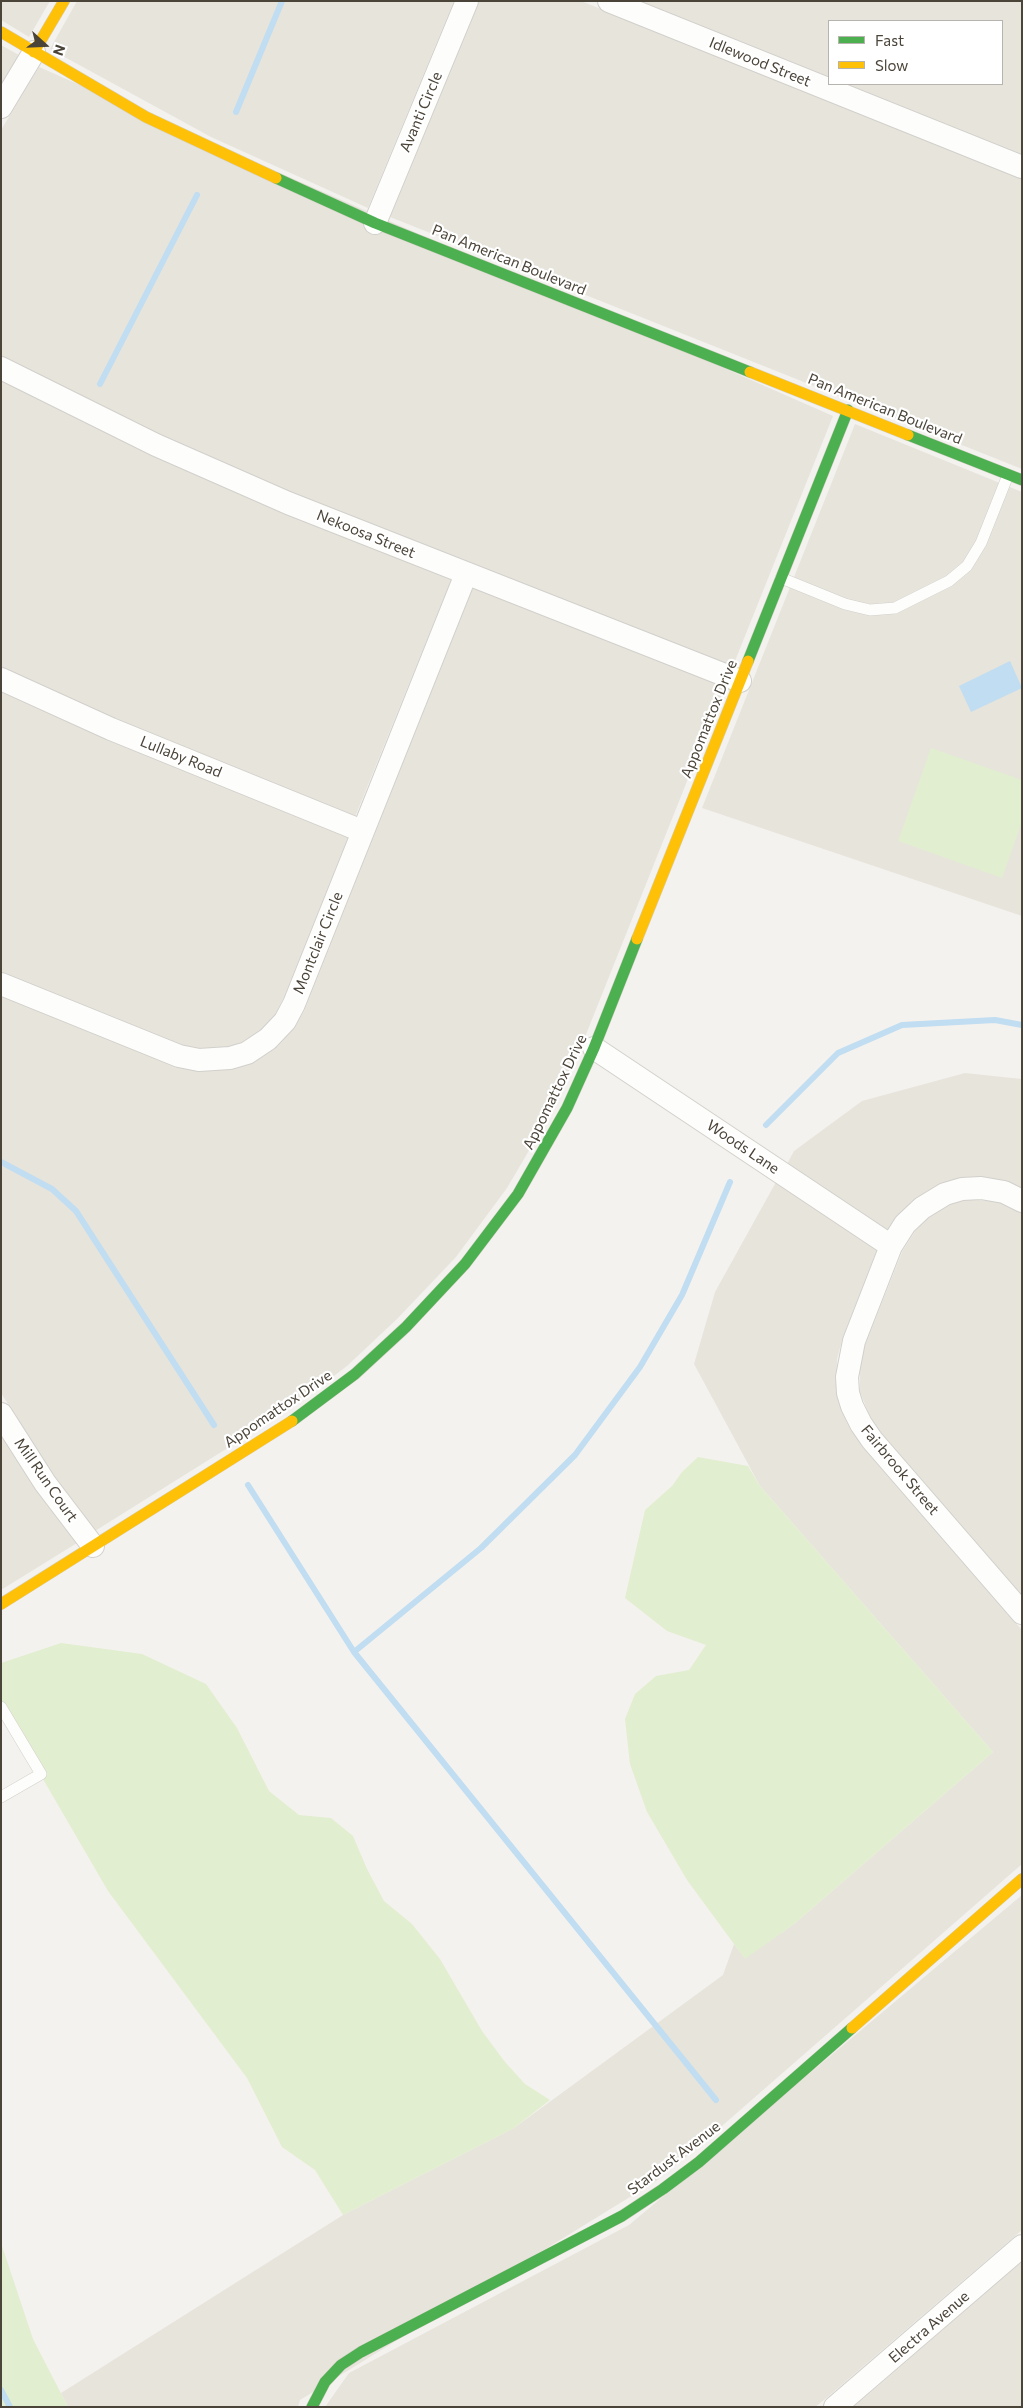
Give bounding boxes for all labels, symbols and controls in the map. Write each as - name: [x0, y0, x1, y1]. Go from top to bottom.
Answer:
- north arrow: [20, 20, 70, 70]
- legend: [828, 20, 1003, 85]
- text: Fast: [875, 31, 904, 49]
- street label: Idlewood Street: [707, 33, 813, 91]
- text: N: [50, 42, 69, 58]
- text: Slow: [875, 56, 908, 74]
- street label: Avanti Circle: [396, 69, 446, 155]
- street label: Pan American Boulevard: [429, 221, 589, 299]
- street label: Pan American Boulevard: [805, 370, 965, 448]
- street label: Nekoosa Street: [314, 506, 418, 562]
- street label: Appomattox Drive: [677, 657, 741, 781]
- street label: Lullaby Road: [137, 732, 225, 782]
- street label: Montclair Circle: [289, 889, 347, 997]
- street label: Appomattox Drive: [519, 1031, 591, 1153]
- street label: Woods Lane: [703, 1116, 783, 1178]
- street label: Appomattox Drive: [221, 1366, 335, 1452]
- street label: Fairbrook Street: [857, 1421, 943, 1519]
- street label: Mill Run Court: [10, 1435, 82, 1525]
- street label: Stardust Avenue: [624, 2117, 724, 2199]
- street label: Electra Avenue: [885, 2287, 973, 2367]

